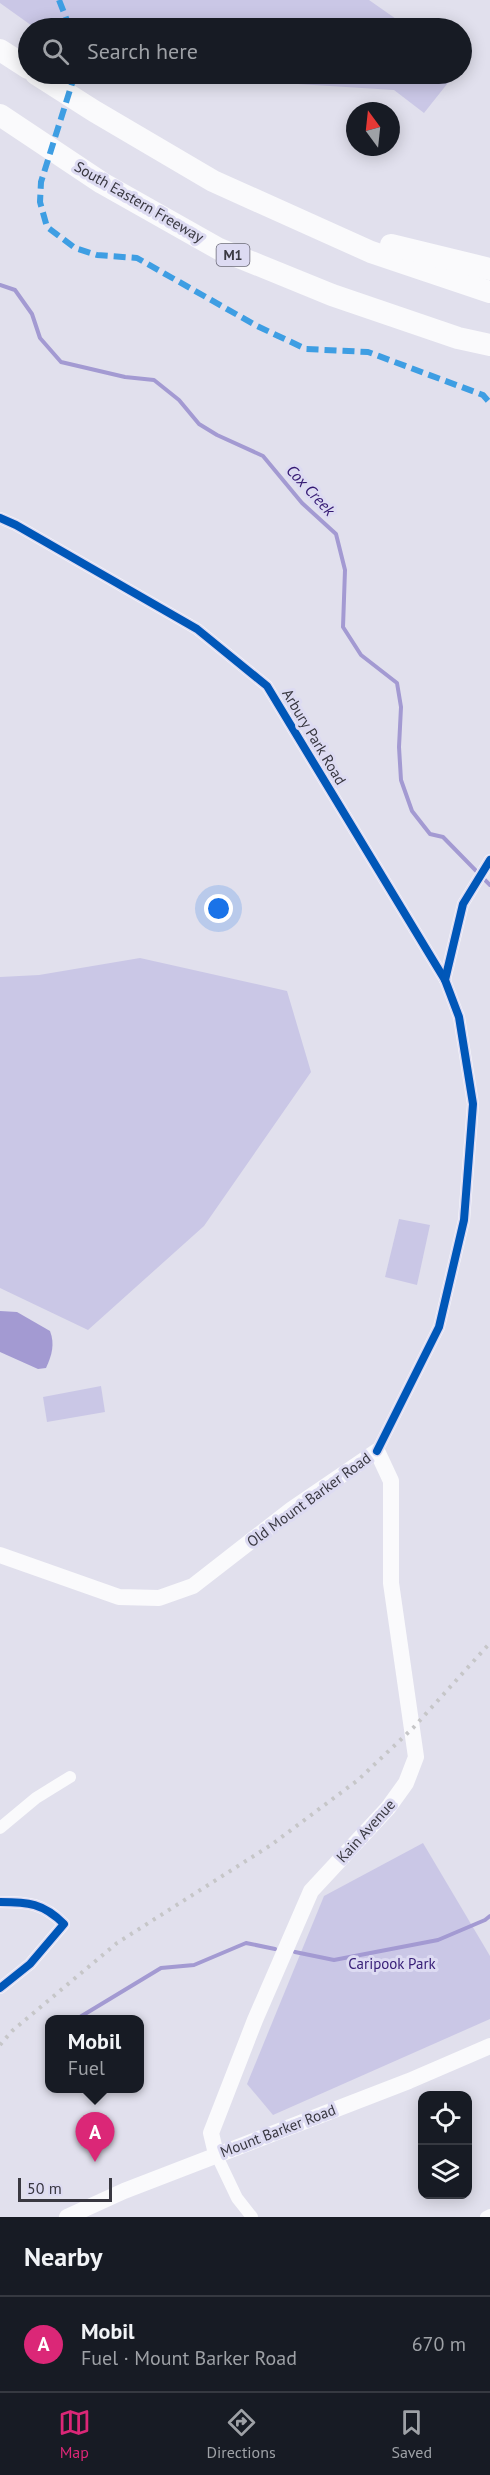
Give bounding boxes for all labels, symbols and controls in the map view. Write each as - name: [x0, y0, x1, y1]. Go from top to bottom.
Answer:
- search box: [18, 18, 472, 84]
- icon: search: [39, 35, 72, 68]
- text: Search here: [87, 37, 198, 65]
- north arrow: [346, 102, 400, 156]
- street label: South Eastern Freeway: [71, 157, 207, 246]
- road number: M1: [216, 244, 250, 266]
- water label: Cox Creek: [282, 460, 340, 520]
- street label: Arbury Park Road: [278, 685, 351, 788]
- your location: [204, 894, 233, 923]
- street label: Old Mount Barker Road: [243, 1448, 374, 1551]
- street label: Kain Avenue: [332, 1795, 399, 1866]
- park label: Caripook Park: [348, 1954, 437, 1973]
- popup: [45, 2015, 144, 2093]
- text: Mobil: [68, 2027, 121, 2055]
- text: Fuel: [68, 2055, 105, 2081]
- map controls: [418, 2091, 472, 2199]
- button: locate: [418, 2091, 472, 2145]
- street label: Mount Barker Road: [217, 2100, 338, 2161]
- pin: A: [76, 2112, 115, 2162]
- button: layers: [418, 2145, 472, 2199]
- scale bar: [18, 2175, 112, 2202]
- text: 50 m: [27, 2178, 62, 2198]
- text: Nearby: [24, 2240, 102, 2273]
- text: Mobil: [81, 2317, 135, 2345]
- text: A: [37, 2331, 50, 2357]
- text: 670 m: [412, 2331, 466, 2357]
- text: Fuel · Mount Barker Road: [81, 2345, 297, 2371]
- tab: Map: [58, 2406, 91, 2462]
- tab: Directions: [207, 2406, 276, 2462]
- tab: Saved: [391, 2406, 432, 2462]

